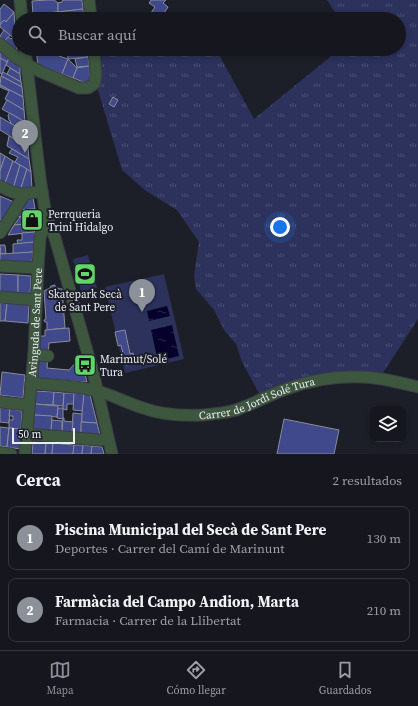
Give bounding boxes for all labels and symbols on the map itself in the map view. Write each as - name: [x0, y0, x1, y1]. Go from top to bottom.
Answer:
- pin: 2: [12, 120, 38, 153]
- shop icon: Perrqueria Trini Hidalgo: [19, 207, 45, 233]
- place label: Perrqueria Trini Hidalgo: [48, 207, 113, 235]
- your location: [270, 217, 290, 237]
- sports icon: Skatepark Secà de Sant Pere: [72, 261, 98, 287]
- street label: Avinguda de Sant Pere: [24, 267, 46, 377]
- pin: 1: [129, 279, 155, 312]
- place label: Skatepark Secà de Sant Pere: [48, 287, 122, 315]
- bus stop icon: Marimut/Solé Tura: [72, 352, 98, 378]
- place label: Marimut/Solé Tura: [100, 352, 167, 380]
- street label: Carrer de Jordi Solé Tura: [199, 374, 317, 423]
- scale bar: [12, 426, 75, 445]

